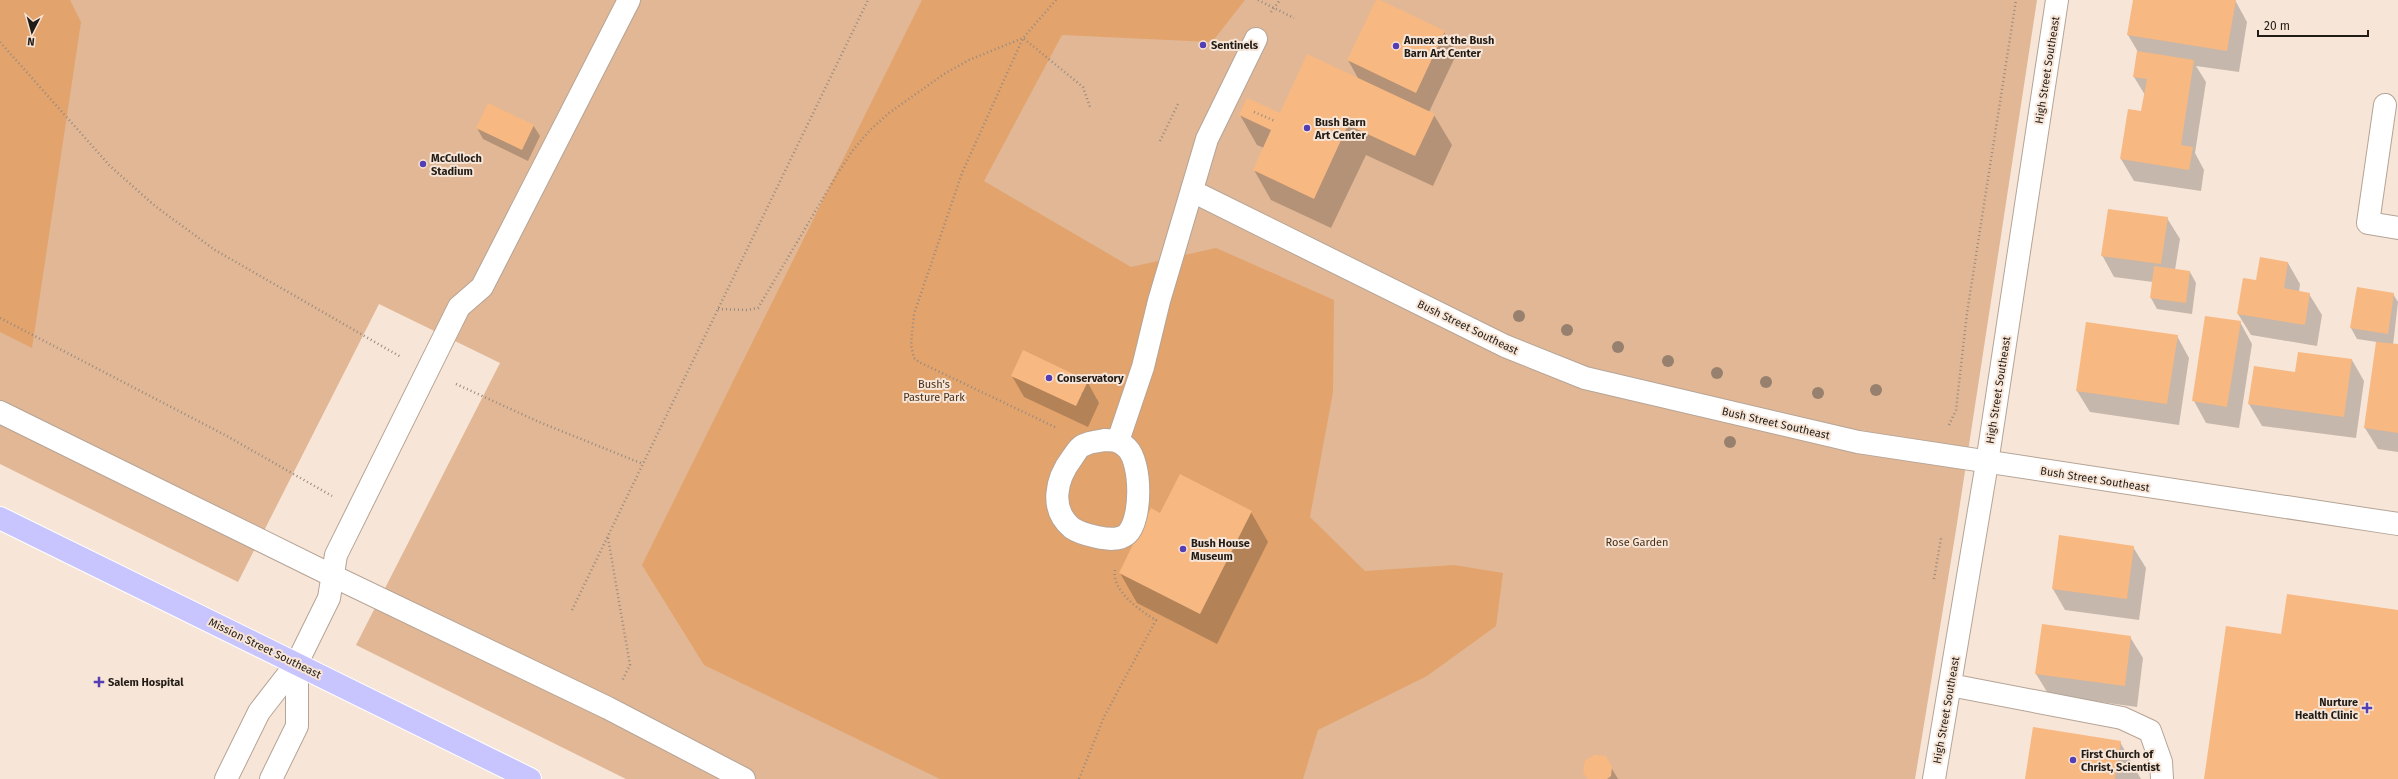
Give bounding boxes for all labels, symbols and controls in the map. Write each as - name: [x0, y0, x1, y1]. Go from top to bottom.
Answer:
- north arrow: [12, 12, 52, 52]
- scale bar: [2258, 12, 2368, 38]
- street label: High Street Southeast: [2033, 15, 2062, 125]
- text: 20 m: [2264, 19, 2290, 33]
- place label: Annex at the Bush Barn Art Center: [1403, 34, 1494, 60]
- text: N: [27, 35, 35, 48]
- place label: Sentinels: [1211, 39, 1259, 52]
- marker: Sentinels: [1198, 40, 1208, 50]
- marker: Annex at the Bush Barn Art Center: [1391, 41, 1401, 51]
- place label: Bush Barn Art Center: [1314, 116, 1366, 142]
- marker: Bush Barn Art Center: [1302, 123, 1312, 133]
- place label: McCulloch Stadium: [431, 152, 482, 178]
- marker: McCulloch Stadium: [418, 159, 428, 169]
- street label: Bush Street Southeast: [1415, 297, 1520, 358]
- street label: High Street Southeast: [1984, 335, 2013, 445]
- place label: Conservatory: [1057, 372, 1124, 385]
- marker: Conservatory: [1044, 373, 1054, 383]
- park label: Bush's Pasture Park: [903, 378, 965, 404]
- street label: Bush Street Southeast: [1721, 405, 1831, 442]
- street label: Bush Street Southeast: [2039, 464, 2151, 495]
- park label: Rose Garden: [1606, 536, 1668, 549]
- place label: Bush House Museum: [1191, 537, 1250, 563]
- marker: Bush House Museum: [1178, 544, 1188, 554]
- street label: Mission Street Southeast: [206, 616, 323, 681]
- street label: High Street Southeast: [1931, 655, 1962, 765]
- marker: Salem Hospital: [93, 676, 105, 688]
- place label: Salem Hospital: [108, 676, 184, 689]
- place label: Nurture Health Clinic: [2295, 696, 2359, 722]
- marker: Nurture Health Clinic: [2361, 702, 2373, 714]
- place label: First Church of Christ, Scientist: [2081, 748, 2161, 774]
- marker: First Church of Christ, Scientist: [2068, 755, 2078, 765]

